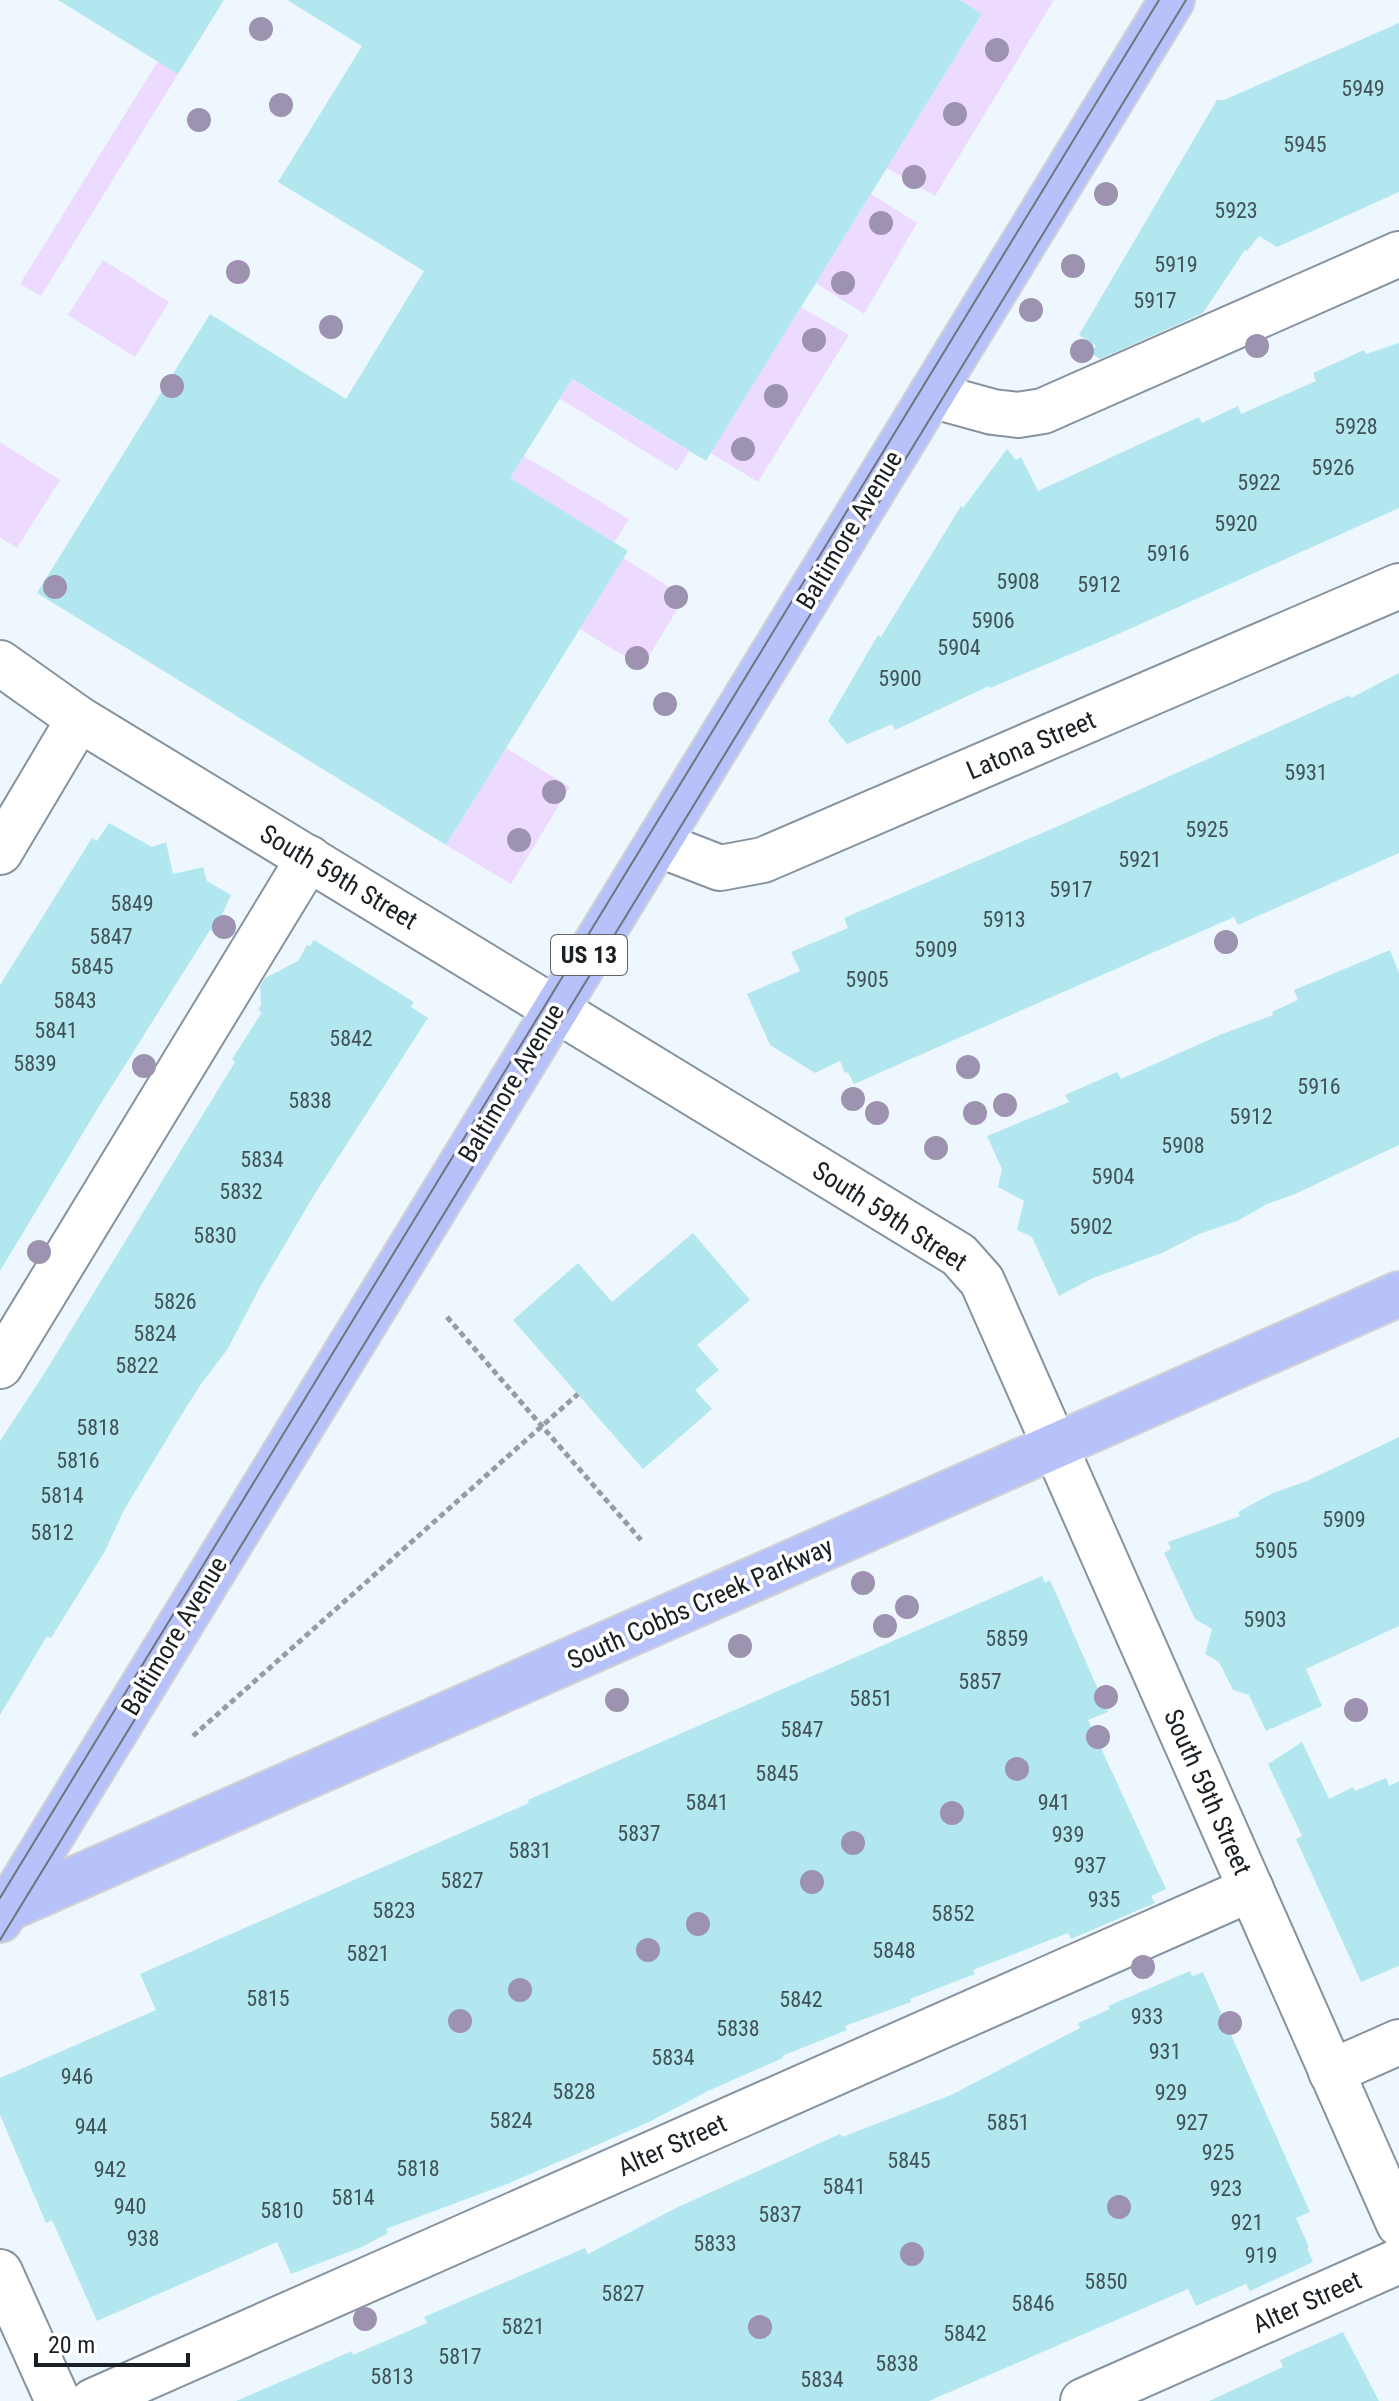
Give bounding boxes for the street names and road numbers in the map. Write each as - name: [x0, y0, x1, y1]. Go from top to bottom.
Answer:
- street label: Baltimore Avenue: [790, 445, 908, 615]
- street label: Latona Street: [962, 704, 1100, 786]
- street label: South 59th Street: [255, 818, 423, 936]
- road number: US 13: [551, 935, 627, 975]
- street label: Baltimore Avenue: [452, 998, 570, 1168]
- street label: South 59th Street: [807, 1155, 973, 1277]
- street label: South Cobbs Creek Parkway: [563, 1531, 838, 1675]
- street label: Baltimore Avenue: [115, 1551, 233, 1721]
- street label: South 59th Street: [1158, 1705, 1258, 1879]
- street label: Alter Street: [613, 2108, 731, 2182]
- street label: Alter Street: [1248, 2265, 1366, 2339]

